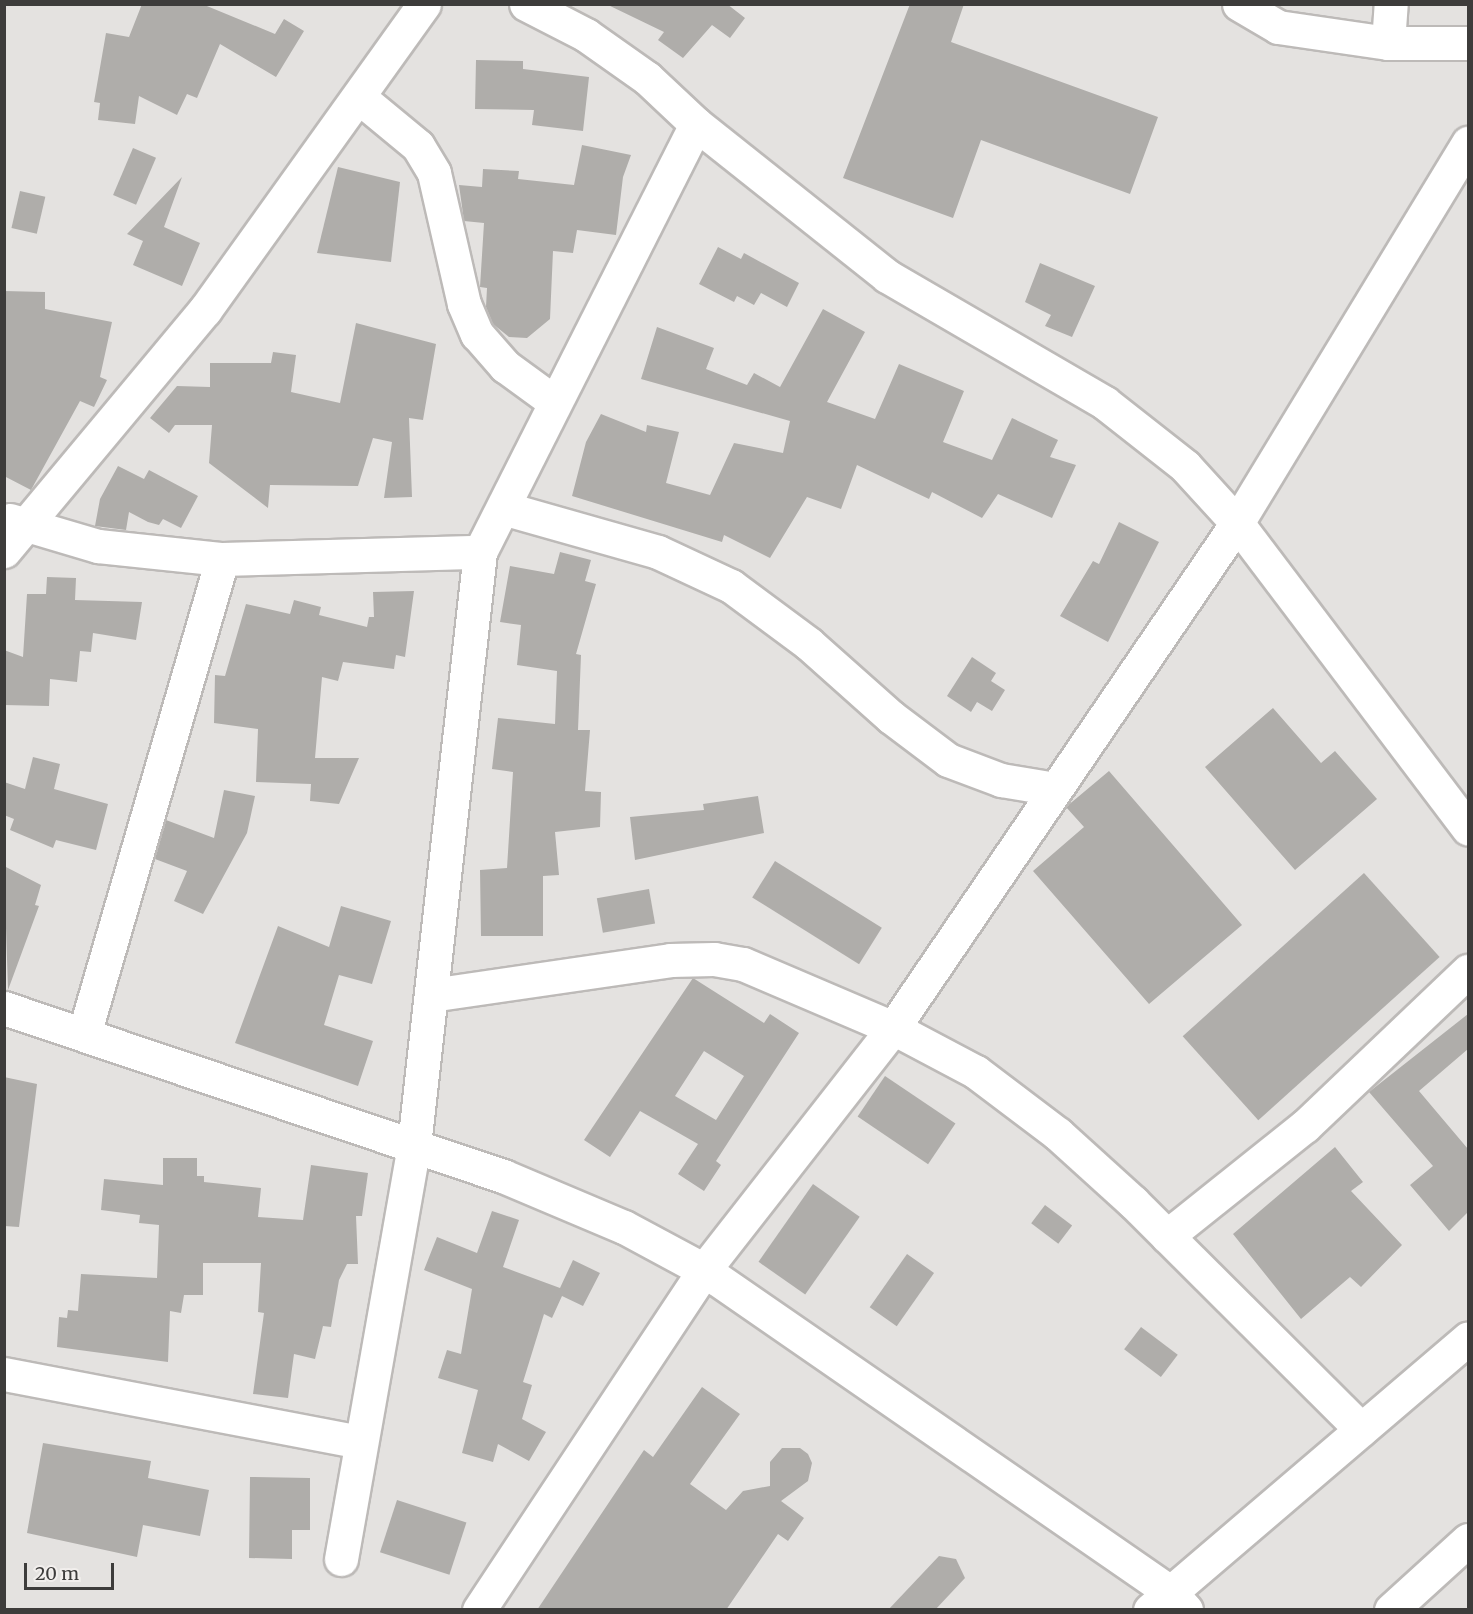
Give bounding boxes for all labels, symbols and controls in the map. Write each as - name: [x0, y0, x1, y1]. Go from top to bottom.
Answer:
- scale bar: [27, 1551, 117, 1589]
- text: 20 m: [35, 1562, 79, 1585]

